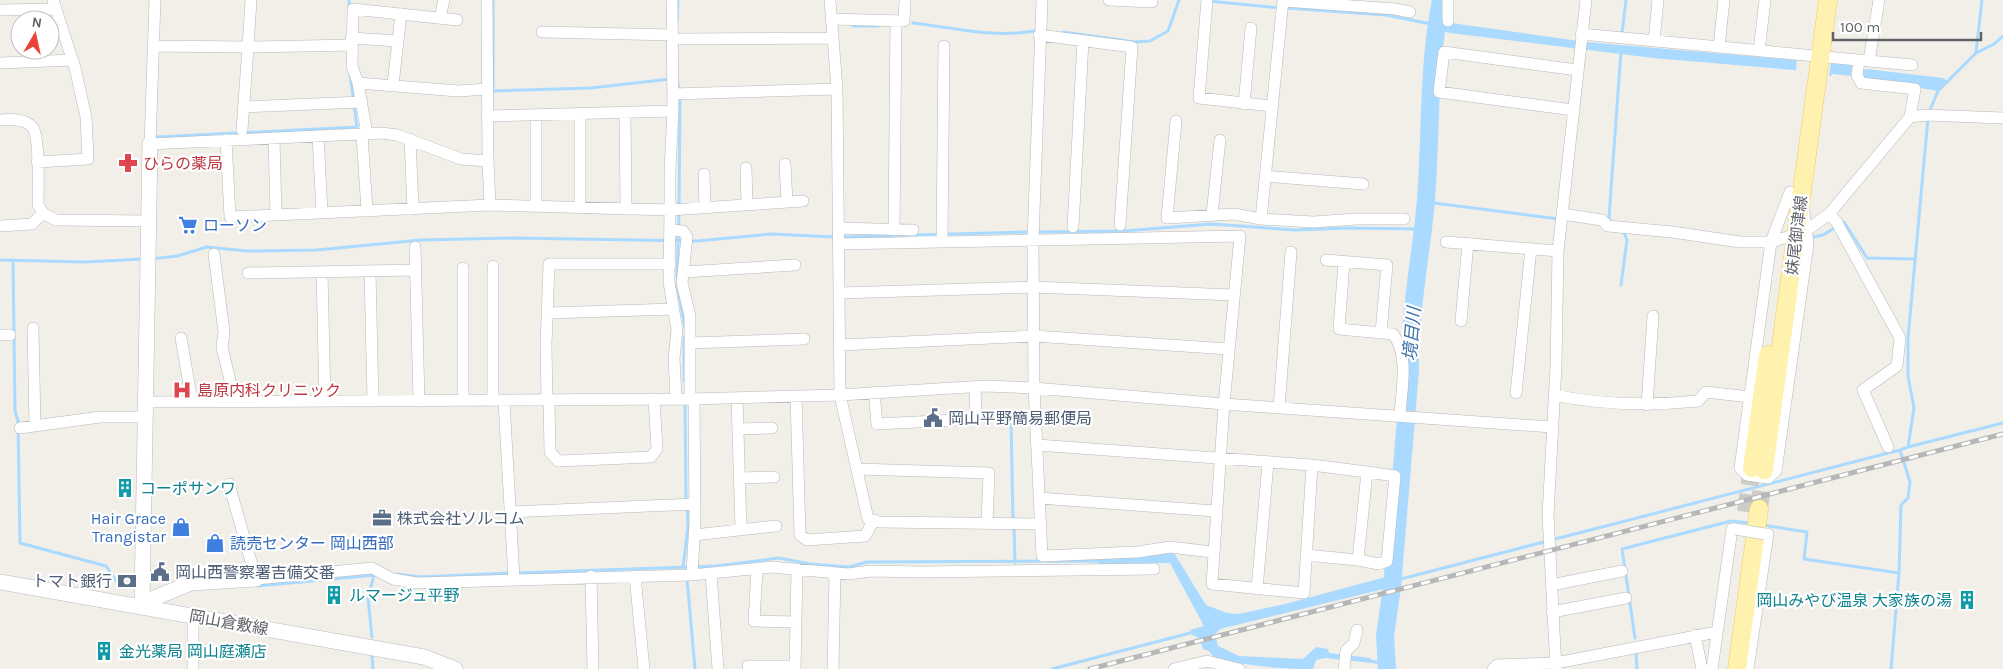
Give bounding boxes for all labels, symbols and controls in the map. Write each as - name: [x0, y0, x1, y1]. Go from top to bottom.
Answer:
- north arrow: [10, 10, 60, 60]
- scale bar: [1833, 10, 1980, 42]
- text: N: [31, 13, 43, 32]
- text: 100 m: [1840, 18, 1880, 36]
- pharmacy icon: ひらの薬局: [117, 152, 139, 174]
- place label: ひらの薬局: [143, 154, 223, 173]
- street label: 妹尾御津線: [1782, 194, 1811, 276]
- supermarket icon: ローソン: [177, 214, 199, 236]
- place label: ローソン: [203, 216, 267, 235]
- water label: 境目川: [1399, 304, 1425, 362]
- hospital icon: 島原内科クリニック: [171, 379, 193, 401]
- place label: 島原内科クリニック: [197, 381, 341, 400]
- public building icon: 岡山平野簡易郵便局: [922, 407, 944, 429]
- place label: 岡山平野簡易郵便局: [948, 409, 1092, 428]
- building icon: コーポサンワ: [114, 477, 136, 499]
- place label: コーポサンワ: [140, 479, 236, 498]
- office icon: 株式会社ソルコム: [371, 507, 393, 529]
- place label: Hair Grace Trangistar: [91, 509, 166, 546]
- place label: 株式会社ソルコム: [397, 509, 525, 528]
- shop icon: Hair Grace Trangistar: [170, 516, 192, 538]
- shop icon: 読売センター 岡山西部: [204, 532, 226, 554]
- place label: 読売センター 岡山西部: [230, 534, 394, 553]
- public building icon: 岡山西警察署吉備交番: [149, 561, 171, 583]
- place label: 岡山西警察署吉備交番: [175, 563, 335, 582]
- bank icon: トマト銀行: [116, 570, 138, 592]
- place label: トマト銀行: [32, 572, 112, 591]
- building icon: ルマージュ平野: [323, 584, 345, 606]
- place label: ルマージュ平野: [349, 586, 460, 605]
- building icon: 岡山みやび温泉 大家族の湯: [1956, 589, 1978, 611]
- place label: 岡山みやび温泉 大家族の湯: [1756, 591, 1952, 610]
- street label: 岡山倉敷線: [188, 606, 270, 639]
- building icon: 金光薬局 岡山庭瀬店: [93, 640, 115, 662]
- place label: 金光薬局 岡山庭瀬店: [119, 642, 267, 661]

